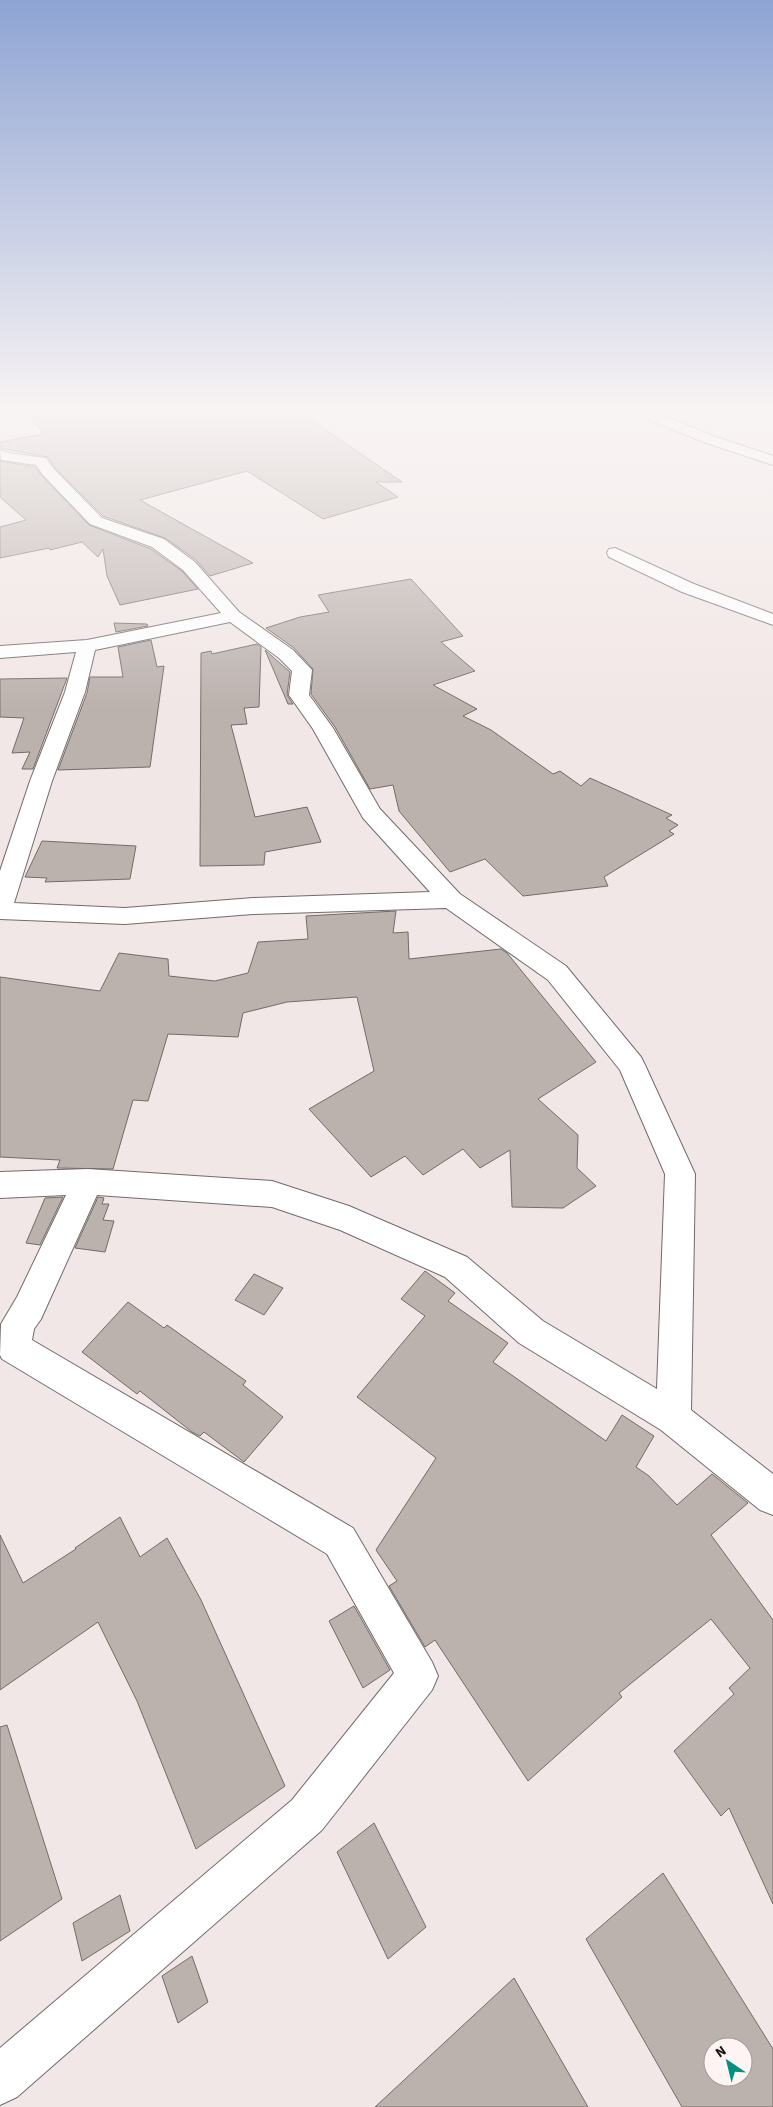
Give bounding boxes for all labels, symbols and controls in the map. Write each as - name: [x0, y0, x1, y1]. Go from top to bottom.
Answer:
- north arrow: [703, 2037, 753, 2087]
- text: N: [712, 2041, 731, 2063]

